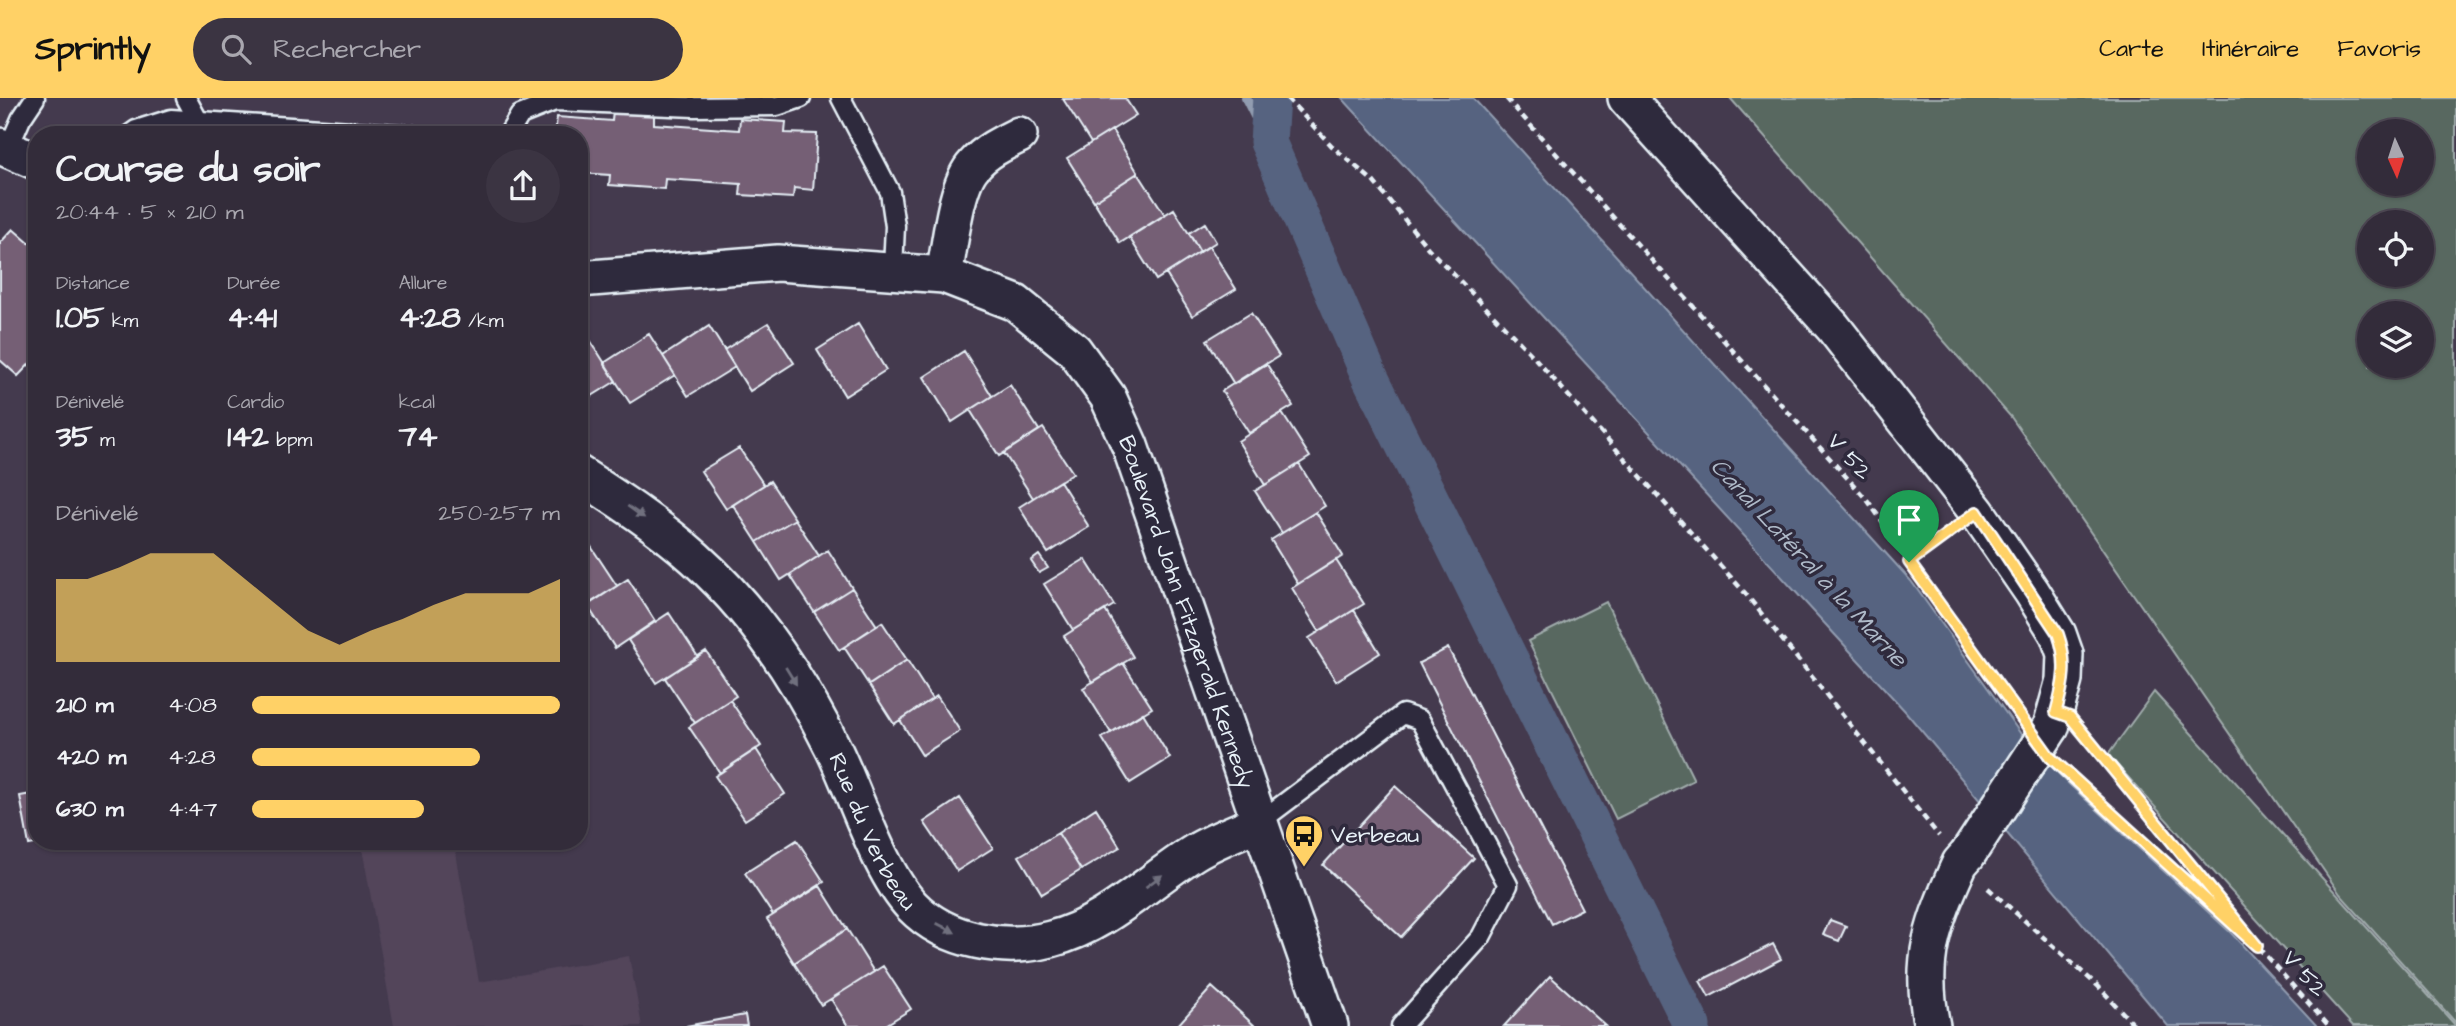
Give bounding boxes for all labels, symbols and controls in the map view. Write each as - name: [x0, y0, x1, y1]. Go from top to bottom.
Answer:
- search box: [193, 18, 683, 81]
- text: Sprintly: [35, 26, 151, 72]
- icon: search: [217, 30, 255, 68]
- text: Rechercher: [273, 31, 421, 67]
- text: Carte: [2099, 32, 2164, 66]
- text: Itinéraire: [2202, 32, 2299, 66]
- text: Favoris: [2337, 32, 2421, 66]
- north arrow: [2357, 119, 2434, 196]
- map controls: [2357, 119, 2434, 378]
- text: Course du soir: [56, 144, 321, 196]
- button: share: [486, 149, 560, 223]
- text: 20:44 · 5 × 210 m: [56, 196, 244, 228]
- button: locate: [2357, 210, 2434, 287]
- text: Distance: [56, 270, 130, 297]
- text: Durée: [227, 270, 280, 297]
- text: Allure: [399, 270, 447, 297]
- text: 1.05: [56, 297, 104, 339]
- text: 4:41: [227, 297, 277, 339]
- text: 4:28: [399, 297, 461, 339]
- button: layers: [2357, 301, 2434, 378]
- text: km: [104, 308, 138, 335]
- text: /km: [461, 308, 503, 335]
- text: Dénivelé: [56, 389, 124, 416]
- text: Cardio: [227, 389, 284, 416]
- text: kcal: [399, 389, 435, 416]
- text: 35: [56, 416, 93, 458]
- text: 142: [227, 416, 269, 458]
- text: 74: [399, 416, 438, 458]
- street label: V 52: [1820, 426, 1879, 487]
- text: m: [93, 427, 115, 454]
- text: bpm: [269, 427, 312, 454]
- street label: Boulevard John Fitzgerald Kennedy: [1110, 430, 1262, 794]
- water label: Canal Latéral à la Marne: [1702, 451, 1915, 676]
- pin: [1879, 490, 1939, 562]
- text: Dénivelé: [56, 497, 139, 529]
- text: 250–257 m: [438, 497, 560, 529]
- icon: arrive: [1890, 501, 1928, 539]
- one-way arrow: [627, 505, 645, 519]
- one-way arrow: [785, 666, 798, 686]
- text: 210 m: [56, 689, 114, 721]
- text: 4:08: [168, 689, 217, 721]
- text: 420 m: [56, 741, 126, 773]
- text: 4:28: [168, 741, 216, 773]
- street label: Rue du Verbeau: [821, 748, 924, 918]
- text: 630 m: [56, 793, 124, 825]
- text: 4:47: [168, 793, 217, 825]
- bus stop icon: Verbeau: [1283, 813, 1325, 868]
- place label: Verbeau: [1331, 819, 1419, 851]
- one-way arrow: [1145, 875, 1163, 889]
- one-way arrow: [936, 923, 956, 934]
- street label: V 52: [2275, 943, 2334, 1004]

